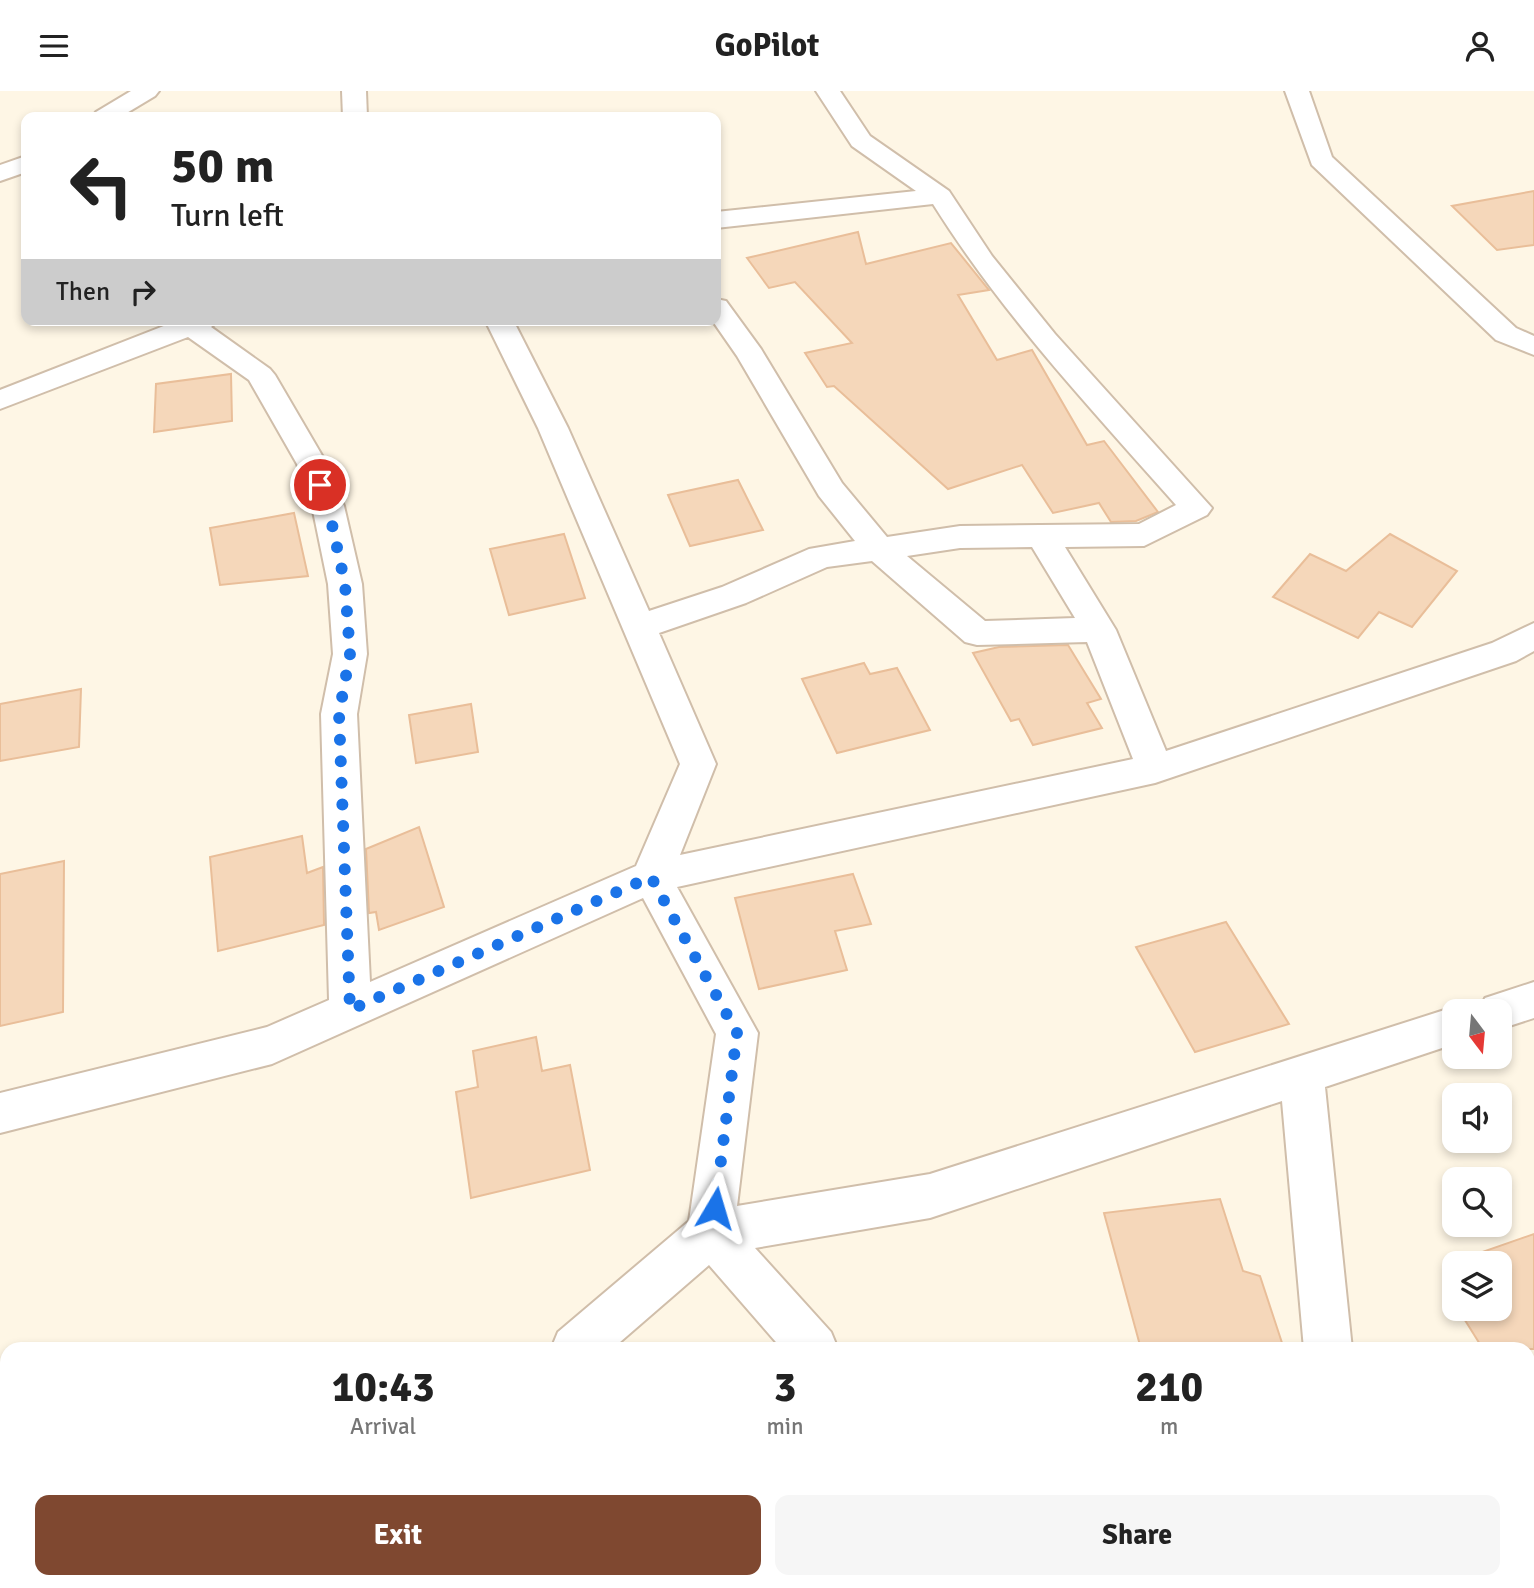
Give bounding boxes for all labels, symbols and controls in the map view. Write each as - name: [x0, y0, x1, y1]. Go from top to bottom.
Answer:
- text: GoPilot: [715, 26, 819, 65]
- icon: menu: [35, 27, 73, 65]
- icon: person: [1461, 27, 1499, 65]
- text: 50 m: [171, 136, 274, 196]
- icon: left: [56, 140, 147, 231]
- text: Turn left: [171, 196, 284, 235]
- icon: right: [124, 273, 162, 311]
- text: Then: [56, 276, 110, 308]
- pin: [290, 455, 350, 515]
- icon: arrive: [301, 466, 339, 504]
- north arrow: [1442, 999, 1512, 1069]
- map controls: [1442, 999, 1512, 1321]
- button: sound: [1442, 1083, 1512, 1153]
- button: search: [1442, 1167, 1512, 1237]
- position arrow: [678, 1171, 752, 1245]
- button: layers: [1442, 1251, 1512, 1321]
- text: 10:43: [332, 1362, 435, 1413]
- text: 3: [774, 1362, 796, 1413]
- text: 210: [1135, 1362, 1203, 1413]
- text: Arrival: [350, 1412, 416, 1441]
- text: min: [766, 1412, 804, 1441]
- text: m: [1160, 1412, 1178, 1441]
- button: Exit: [35, 1495, 761, 1575]
- button: Share: [775, 1495, 1500, 1575]

